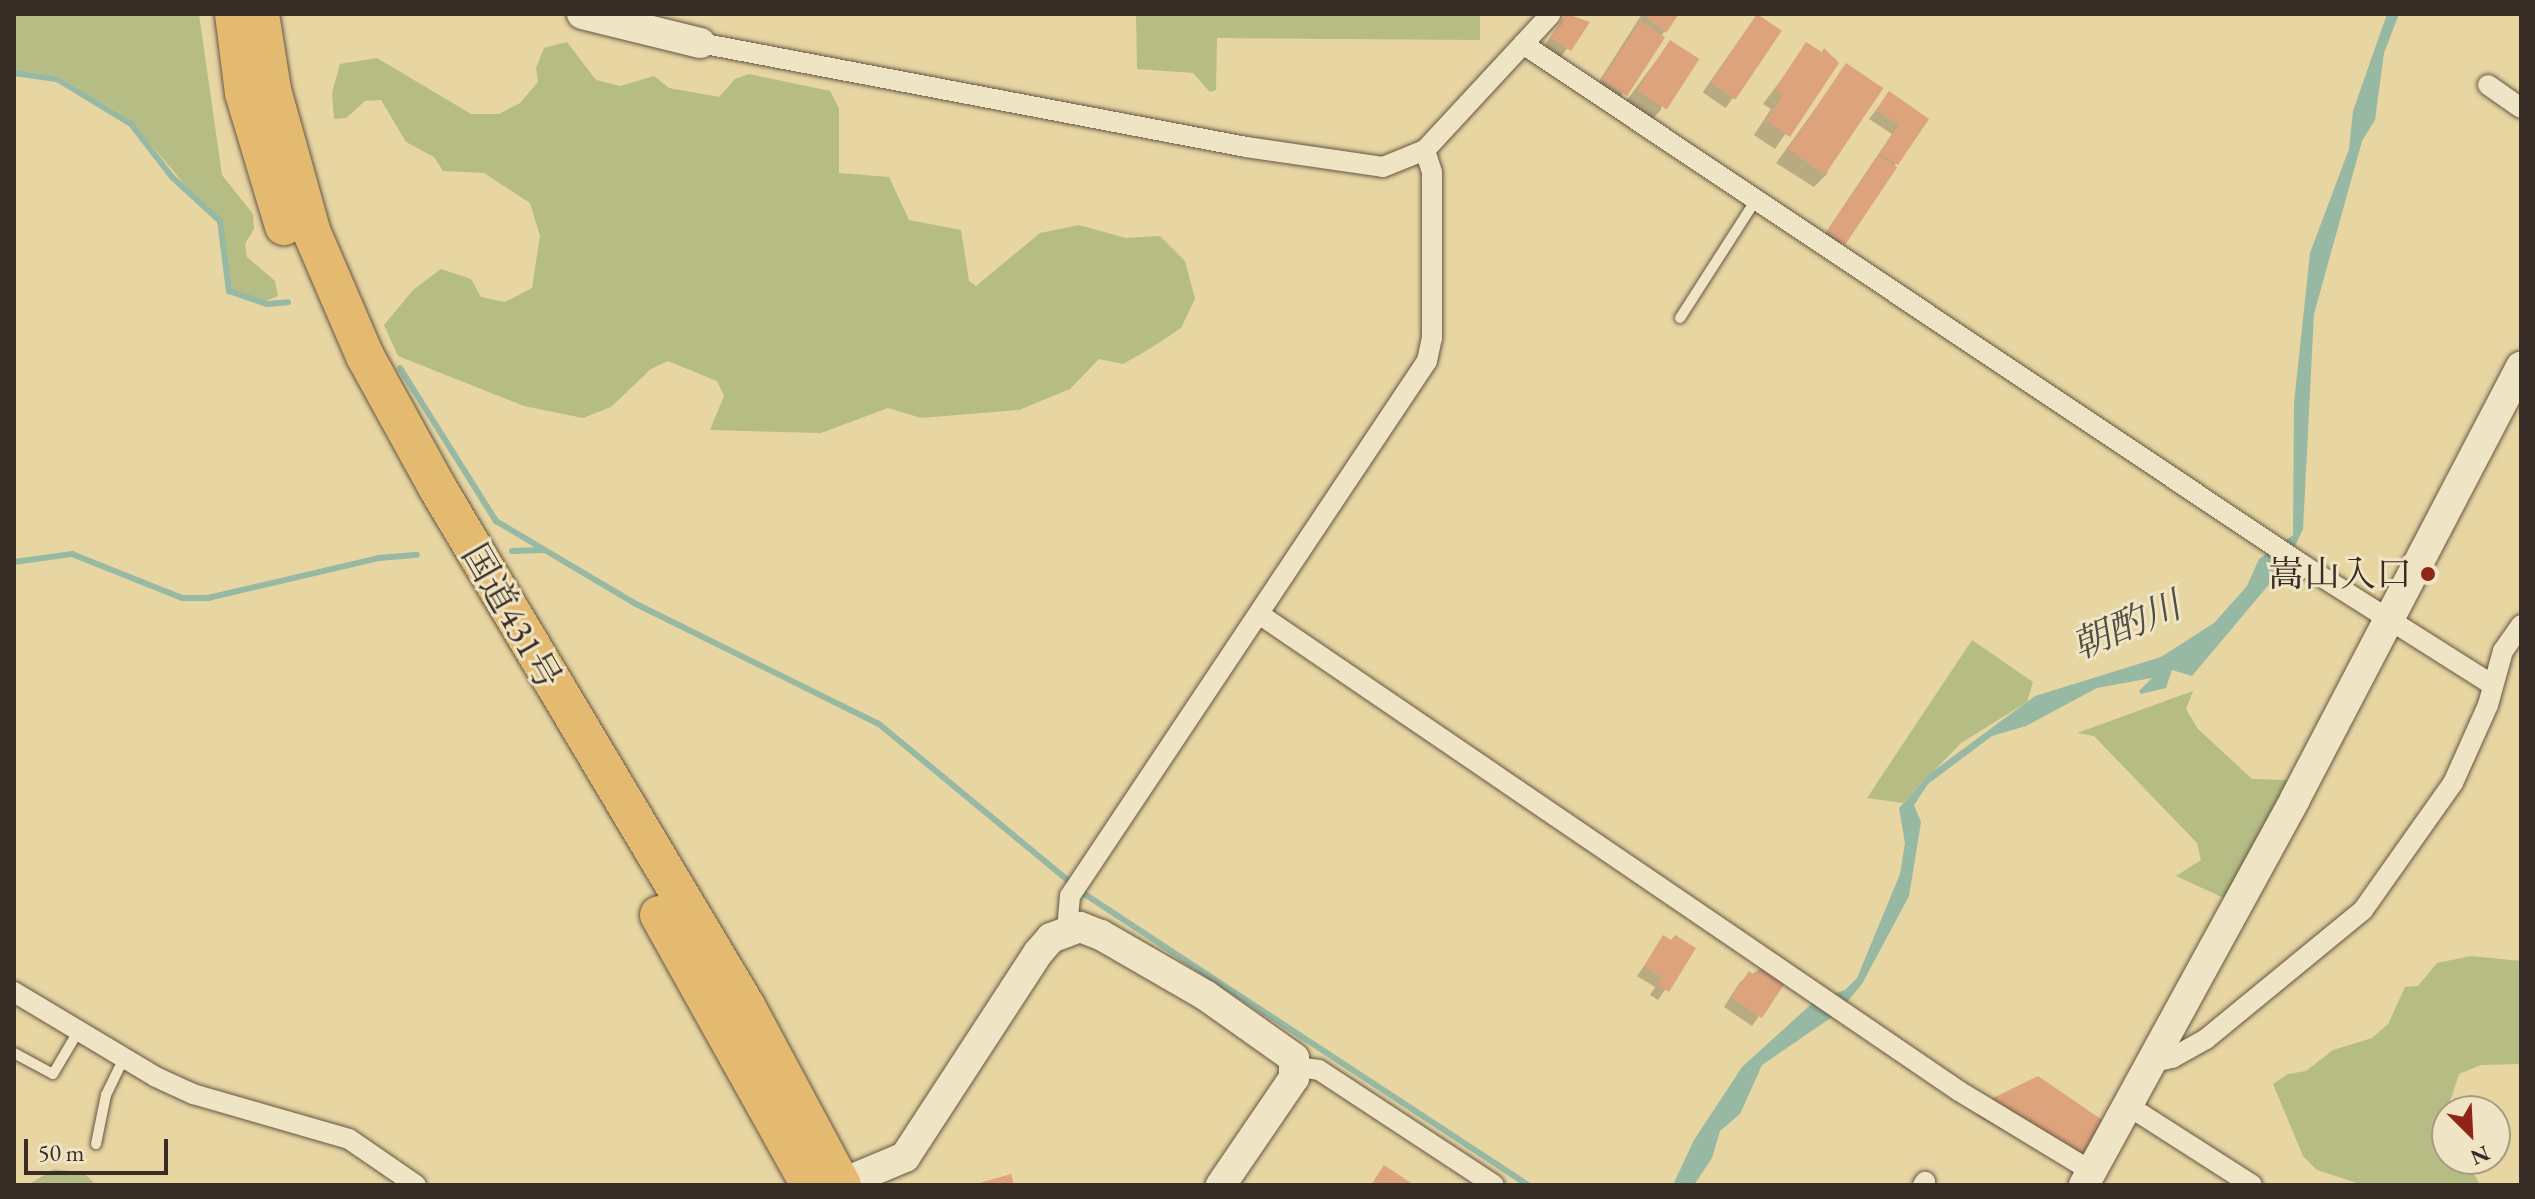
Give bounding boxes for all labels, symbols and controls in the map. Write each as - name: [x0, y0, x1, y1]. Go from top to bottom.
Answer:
- street label: 国道431号: [453, 536, 571, 696]
- place label: 嵩山入口: [2268, 552, 2412, 596]
- marker: 嵩山入口: [2419, 565, 2437, 583]
- water label: 朝酌川: [2065, 582, 2187, 668]
- north arrow: [2431, 1095, 2511, 1175]
- scale bar: [28, 1123, 172, 1173]
- text: 50 m: [38, 1137, 85, 1168]
- text: N: [2466, 1139, 2494, 1172]

